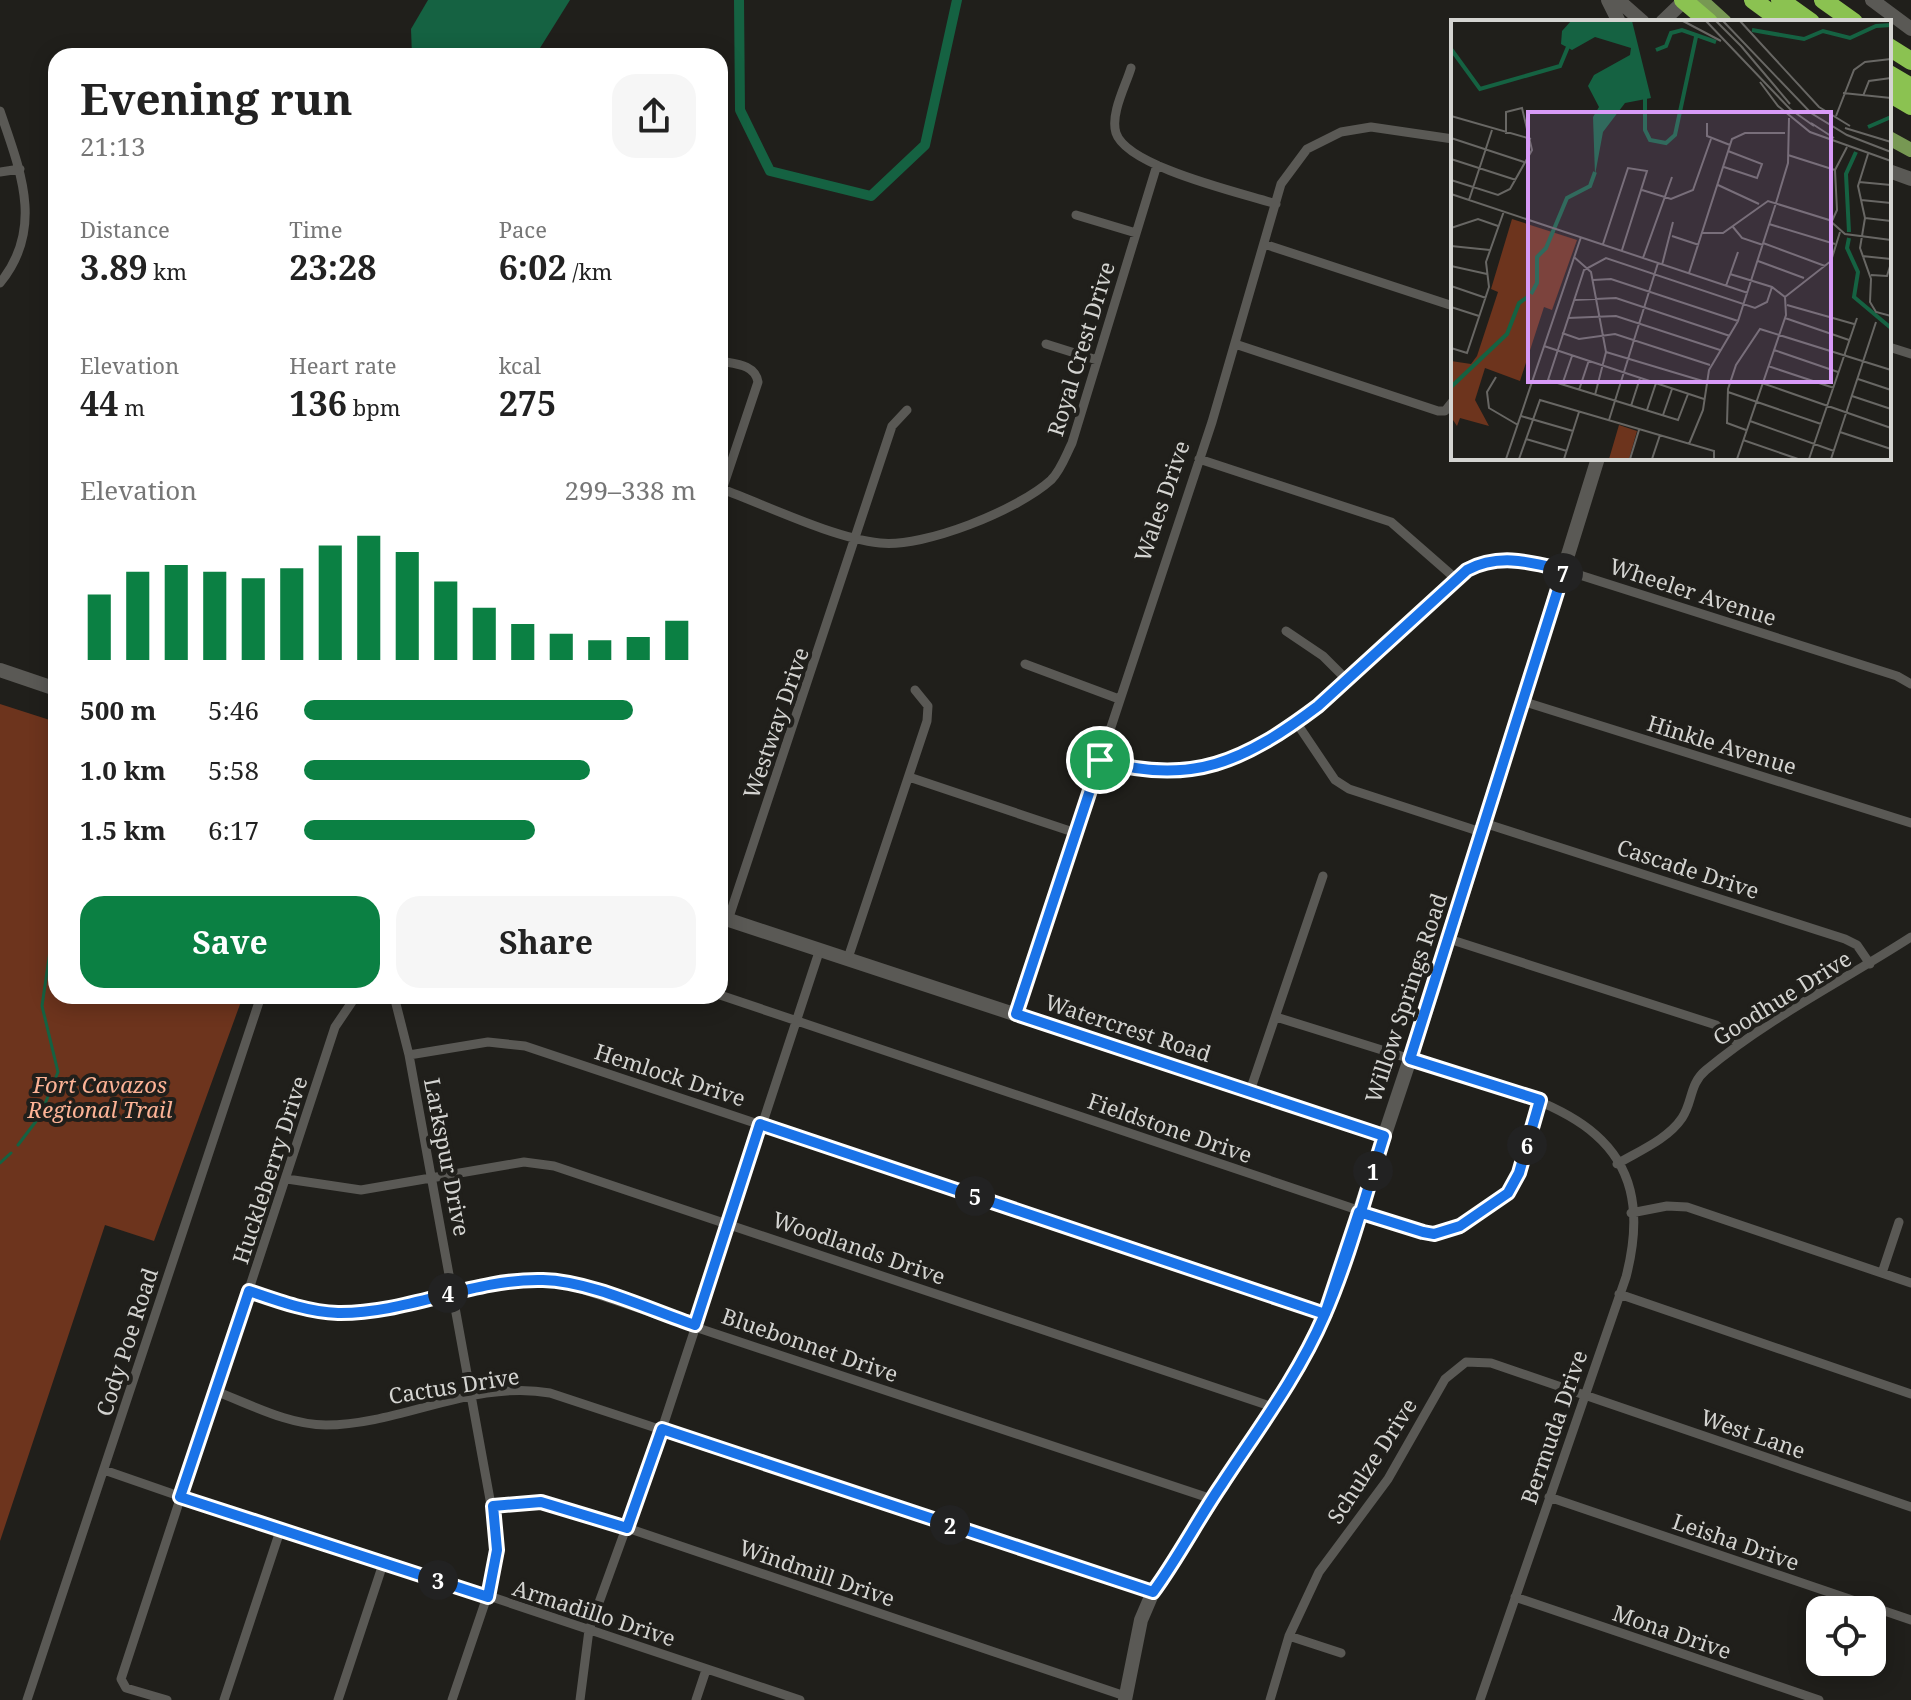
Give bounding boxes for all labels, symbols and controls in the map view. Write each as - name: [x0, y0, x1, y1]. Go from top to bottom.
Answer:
- inset map: [1451, 20, 1891, 460]
- text: Evening run: [80, 68, 353, 128]
- button: share: [612, 74, 696, 158]
- text: 21:13: [80, 128, 146, 164]
- text: Distance: [80, 214, 170, 244]
- text: Time: [289, 214, 342, 244]
- text: Pace: [499, 214, 547, 244]
- text: 3.89: [80, 244, 148, 290]
- text: 23:28: [289, 244, 377, 290]
- text: 6:02: [499, 244, 567, 290]
- text: km: [148, 256, 187, 286]
- text: /km: [567, 256, 612, 286]
- street label: Royal Crest Drive: [1039, 258, 1121, 440]
- text: Elevation: [80, 350, 179, 380]
- text: Heart rate: [289, 350, 397, 380]
- text: kcal: [499, 350, 541, 380]
- text: 44: [80, 380, 118, 426]
- text: 136: [289, 380, 347, 426]
- text: 275: [499, 380, 556, 426]
- text: m: [118, 392, 145, 422]
- text: bpm: [347, 392, 401, 422]
- street label: Wales Drive: [1126, 436, 1196, 565]
- text: Elevation: [80, 472, 197, 508]
- text: 299–338 m: [564, 472, 696, 508]
- street label: Wheeler Avenue: [1606, 550, 1781, 632]
- pin: 7: [1543, 553, 1583, 593]
- text: 7: [1557, 558, 1569, 588]
- street label: Westway Drive: [735, 643, 815, 802]
- text: 500 m: [80, 692, 156, 728]
- text: 5:46: [208, 692, 259, 728]
- street label: Hinkle Avenue: [1644, 707, 1801, 781]
- pin: [1066, 726, 1134, 794]
- icon: arrive: [1078, 738, 1122, 782]
- text: 1.0 km: [80, 752, 166, 788]
- text: 5:58: [208, 752, 259, 788]
- text: 1.5 km: [80, 812, 166, 848]
- text: 6:17: [208, 812, 259, 848]
- street label: Cascade Drive: [1613, 831, 1763, 905]
- street label: Willow Springs Road: [1357, 889, 1453, 1106]
- button: Save: [80, 896, 380, 988]
- button: Share: [396, 896, 696, 988]
- street label: Goodhue Drive: [1707, 943, 1856, 1052]
- street label: Watercrest Road: [1041, 986, 1216, 1068]
- street label: Hemlock Drive: [591, 1036, 750, 1113]
- park label: Fort Cavazos Regional Trail: [27, 1069, 173, 1124]
- street label: Huckleberry Drive: [225, 1072, 314, 1267]
- street label: Larkspur Drive: [418, 1075, 478, 1239]
- street label: Fieldstone Drive: [1084, 1085, 1257, 1169]
- pin: 6: [1507, 1125, 1547, 1165]
- text: 6: [1521, 1130, 1533, 1160]
- pin: 1: [1353, 1151, 1393, 1191]
- text: 1: [1367, 1156, 1379, 1186]
- pin: 5: [955, 1176, 995, 1216]
- text: 5: [969, 1181, 981, 1211]
- street label: Woodlands Drive: [769, 1203, 950, 1291]
- street label: Cody Poe Road: [88, 1263, 164, 1420]
- pin: 4: [428, 1273, 468, 1313]
- text: 4: [442, 1278, 454, 1308]
- street label: Bluebonnet Drive: [718, 1300, 903, 1388]
- street label: Bermuda Drive: [1513, 1346, 1593, 1508]
- street label: Cactus Drive: [386, 1360, 521, 1410]
- street label: Schulze Drive: [1319, 1392, 1423, 1529]
- street label: West Lane: [1697, 1401, 1810, 1465]
- pin: 2: [930, 1505, 970, 1545]
- street label: Leisha Drive: [1669, 1505, 1804, 1577]
- text: 2: [944, 1510, 956, 1540]
- street label: Windmill Drive: [735, 1531, 899, 1613]
- pin: 3: [418, 1560, 458, 1600]
- text: 3: [432, 1565, 444, 1595]
- street label: Armadillo Drive: [509, 1572, 680, 1653]
- map controls: [1806, 1596, 1886, 1676]
- button: locate: [1806, 1596, 1886, 1676]
- street label: Mona Drive: [1609, 1597, 1736, 1665]

